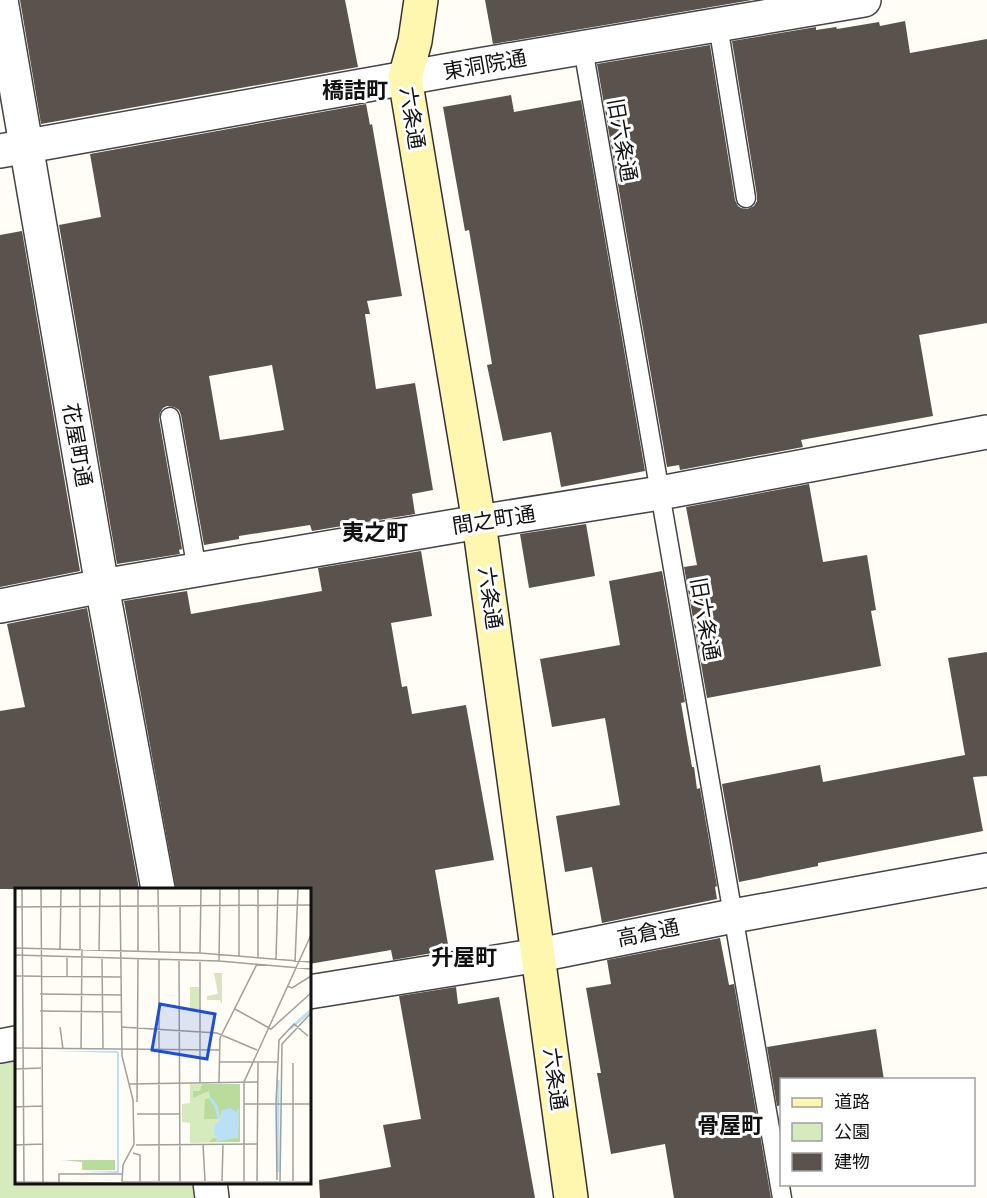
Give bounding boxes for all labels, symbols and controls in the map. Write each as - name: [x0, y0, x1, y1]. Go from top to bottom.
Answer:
- street label: 東洞院通: [441, 43, 529, 85]
- district label: 橋詰町: [322, 74, 388, 104]
- street label: 六条通: [394, 85, 432, 151]
- street label: 旧六条通: [602, 96, 644, 184]
- street label: 花屋町通: [57, 401, 99, 489]
- street label: 間之町通: [450, 499, 538, 539]
- district label: 夷之町: [342, 516, 408, 546]
- street label: 六条通: [473, 565, 509, 631]
- street label: 旧六条通: [685, 575, 727, 663]
- inset map: [15, 888, 310, 1183]
- street label: 高倉通: [614, 912, 681, 952]
- district label: 升屋町: [431, 941, 497, 971]
- street label: 六条通: [538, 1046, 574, 1112]
- legend: [780, 1078, 975, 1186]
- text: 道路: [834, 1089, 870, 1113]
- district label: 骨屋町: [697, 1109, 763, 1139]
- text: 公園: [834, 1119, 870, 1143]
- text: 建物: [834, 1149, 870, 1173]

